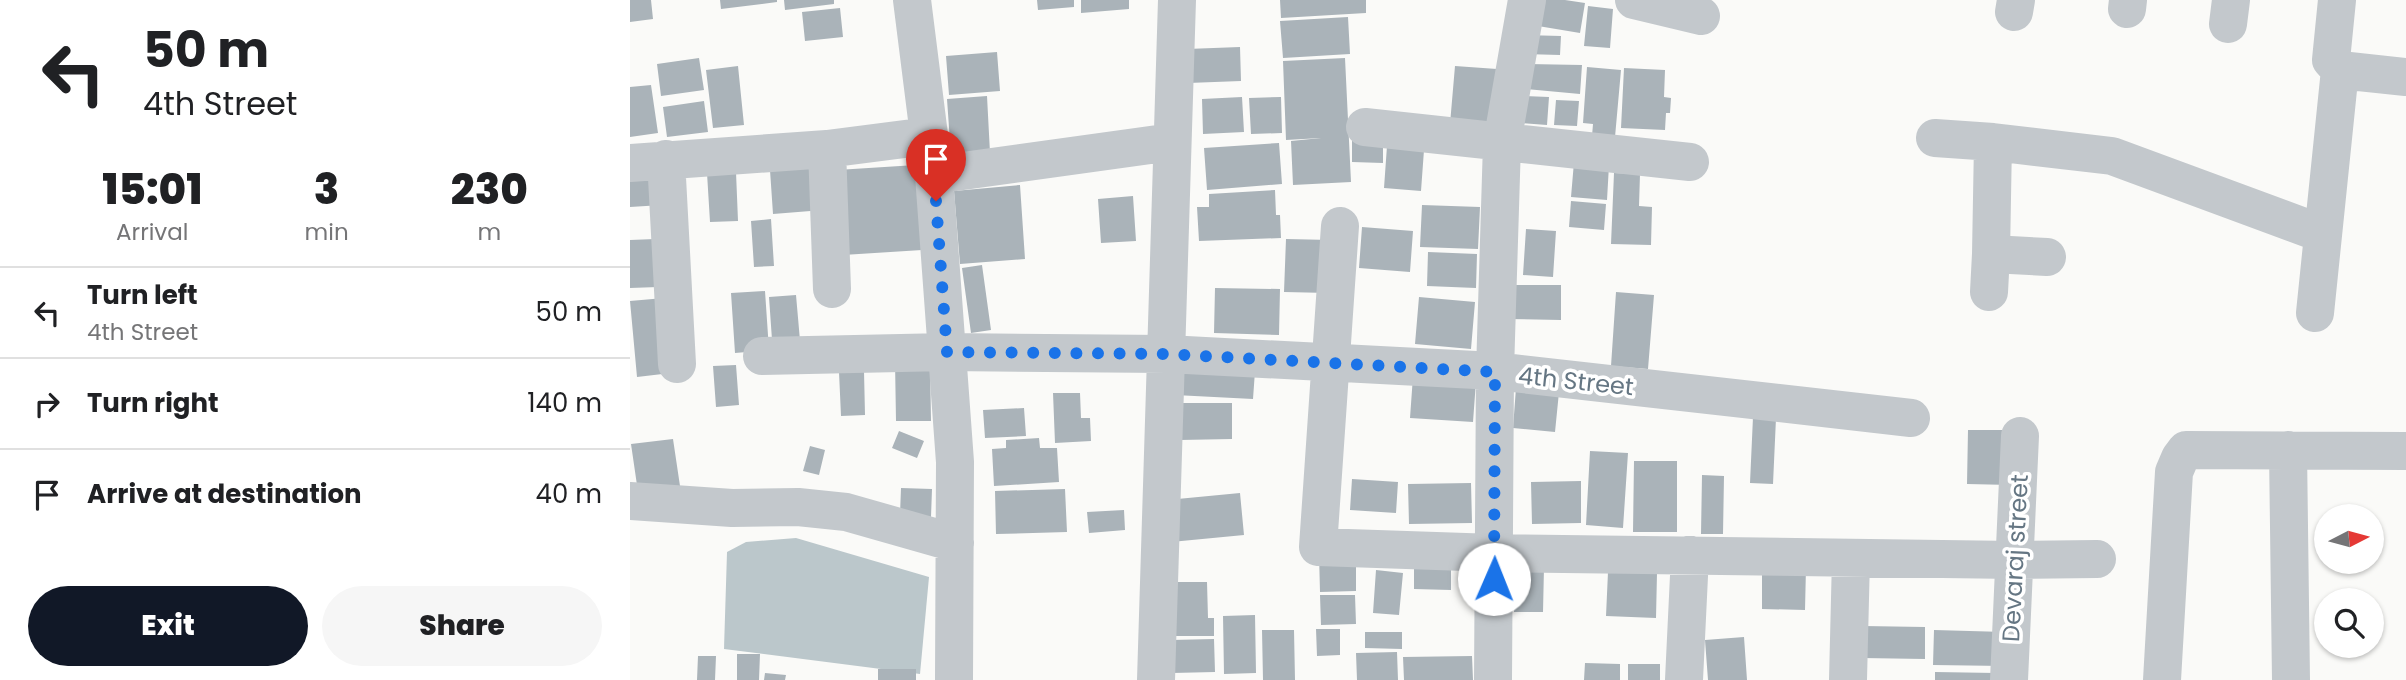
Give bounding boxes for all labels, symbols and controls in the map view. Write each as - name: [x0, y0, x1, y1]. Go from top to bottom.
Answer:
- text: 50 m: [143, 16, 269, 84]
- icon: left: [28, 28, 119, 119]
- text: 4th Street: [143, 81, 298, 126]
- pin: [906, 129, 966, 201]
- icon: arrive: [917, 140, 955, 178]
- text: 15:01: [102, 160, 202, 219]
- text: 3: [314, 160, 339, 219]
- text: 230: [451, 160, 528, 219]
- text: Arrival: [116, 216, 188, 248]
- text: min: [305, 216, 349, 248]
- text: m: [477, 216, 501, 248]
- text: Turn left: [87, 277, 198, 313]
- icon: left: [28, 294, 66, 332]
- text: 50 m: [536, 294, 602, 330]
- text: 4th Street: [87, 316, 198, 348]
- street label: 4th Street: [1517, 359, 1635, 403]
- icon: right: [28, 385, 66, 423]
- text: Turn right: [87, 385, 219, 421]
- text: 140 m: [527, 385, 602, 421]
- street label: Devaraj street: [1994, 473, 2036, 643]
- icon: arrive: [28, 476, 66, 514]
- text: Arrive at destination: [87, 476, 362, 512]
- text: 40 m: [536, 476, 602, 512]
- north arrow: [2314, 504, 2384, 574]
- map controls: [2314, 504, 2384, 658]
- position arrow: [1457, 542, 1531, 616]
- button: Exit: [28, 586, 308, 666]
- button: Share: [322, 586, 602, 666]
- button: search: [2314, 588, 2384, 658]

